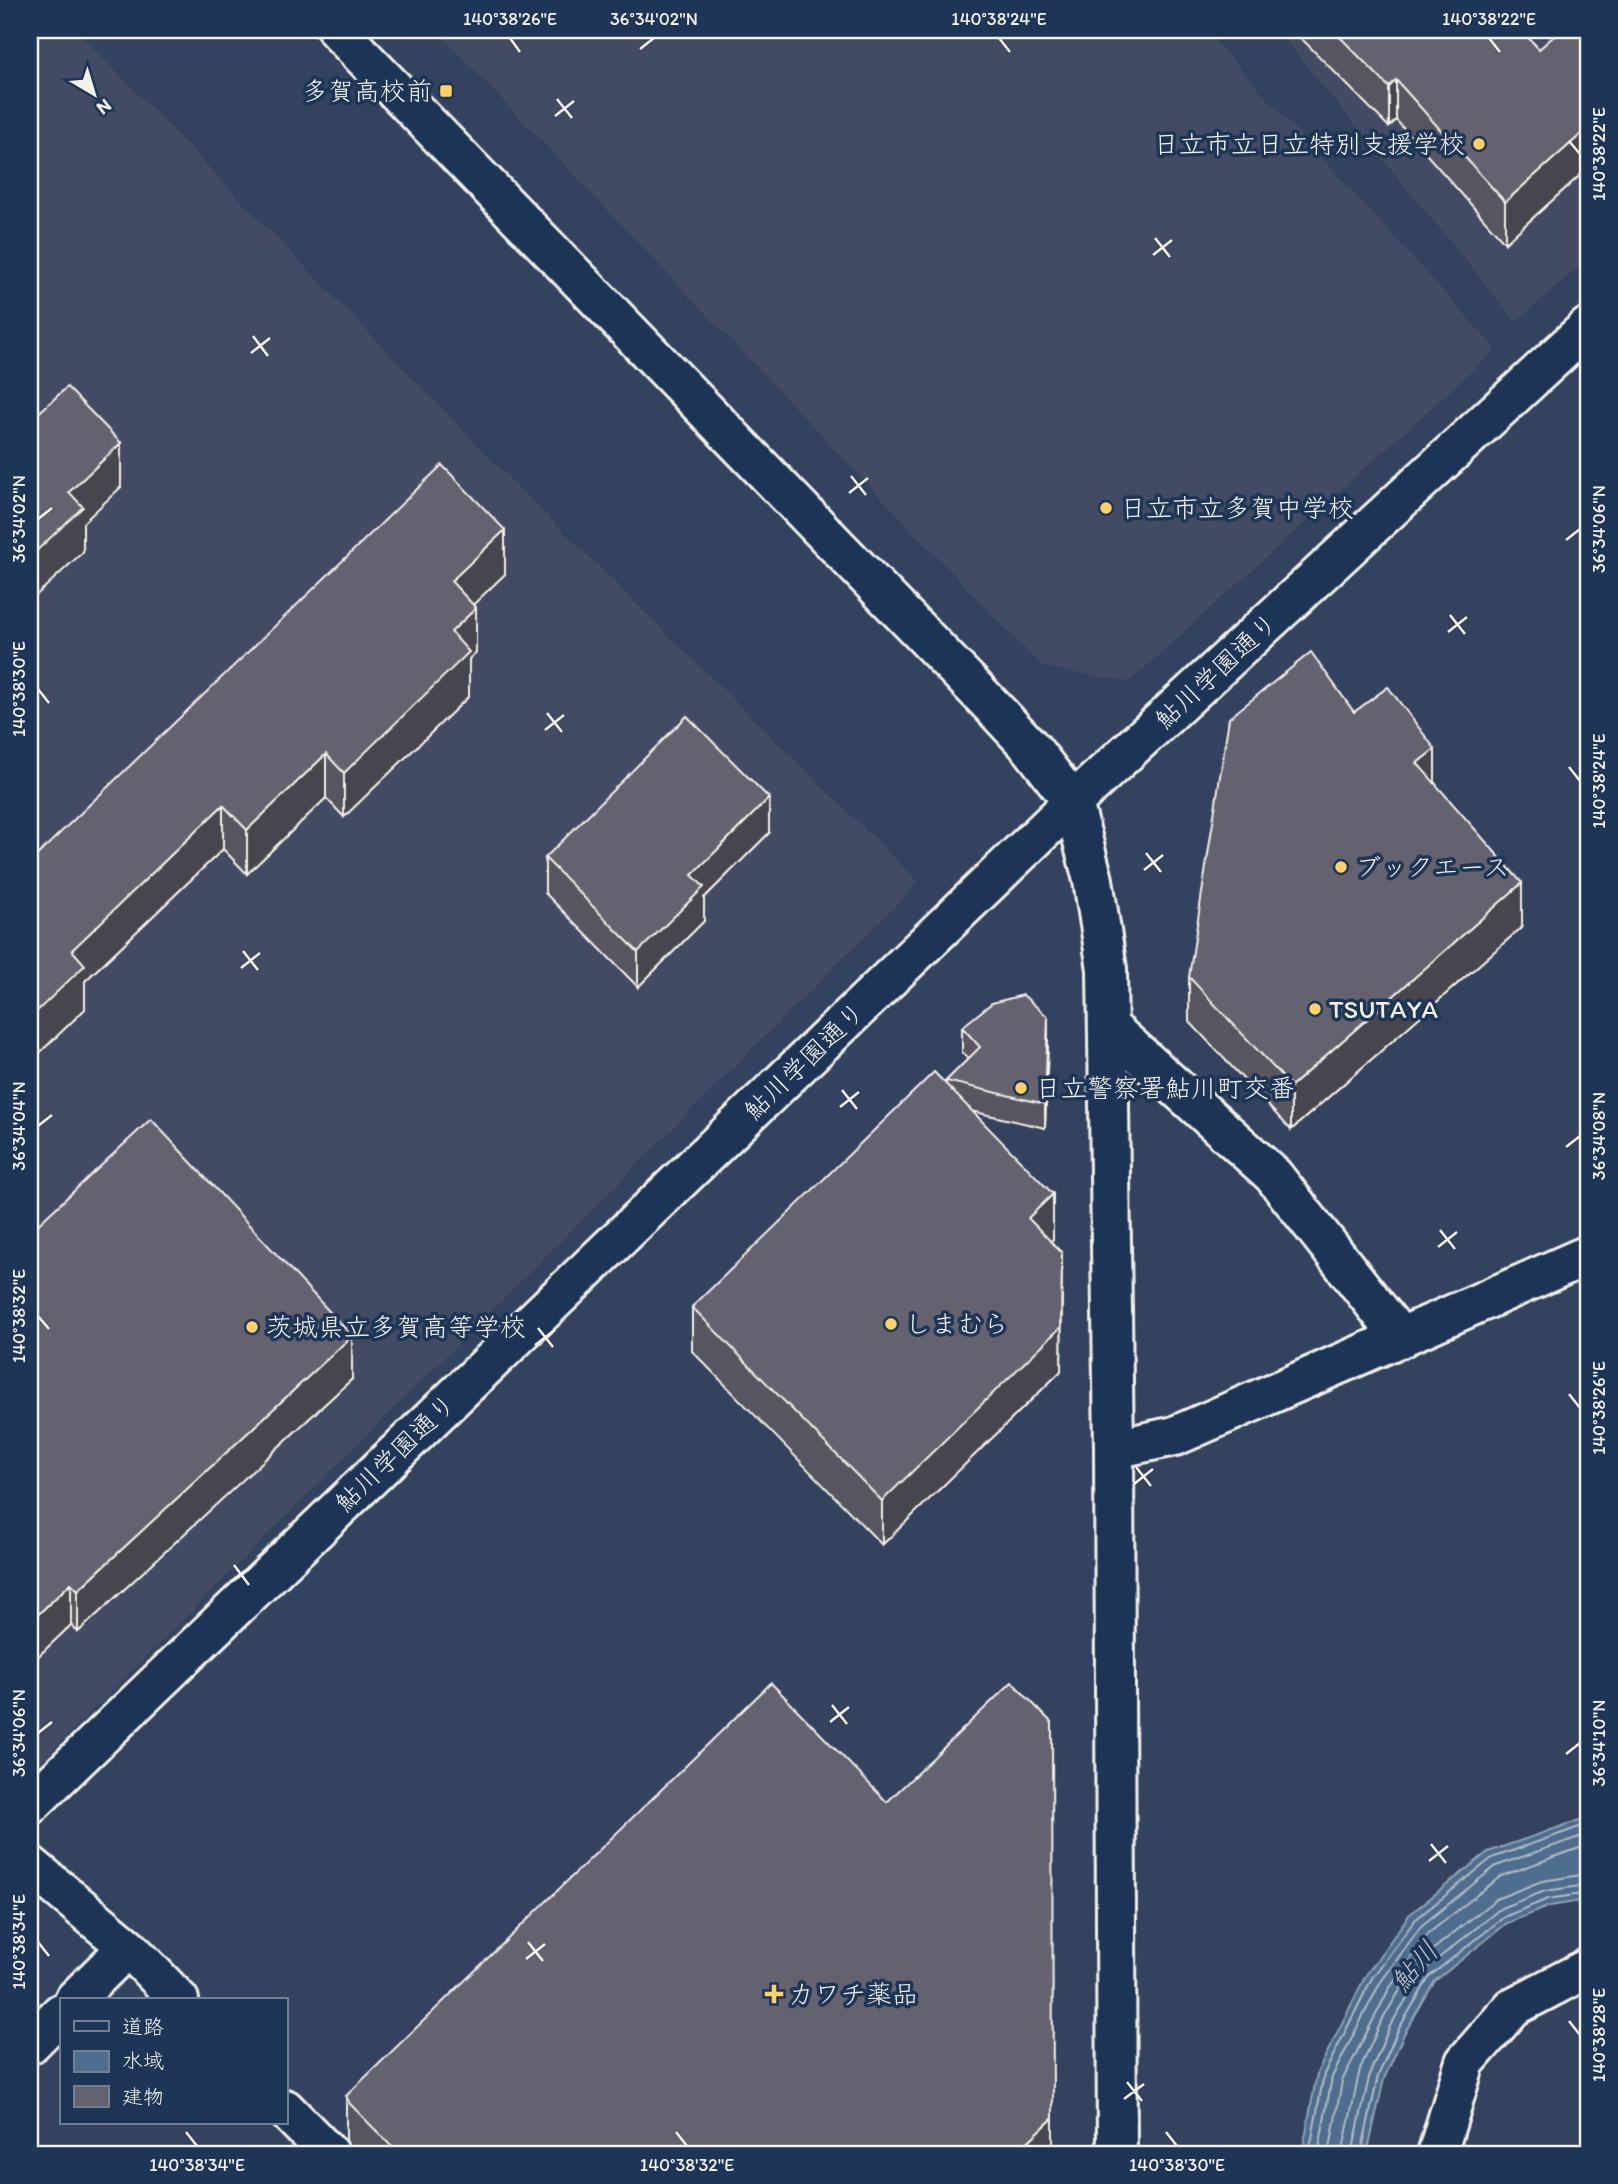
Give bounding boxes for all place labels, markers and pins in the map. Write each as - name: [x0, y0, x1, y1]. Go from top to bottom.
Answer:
- place label: 多賀高校前: [302, 75, 432, 107]
- marker: 多賀高校前: [438, 83, 454, 99]
- place label: 日立市立日立特別支援学校: [1153, 128, 1465, 160]
- marker: 日立市立日立特別支援学校: [1471, 136, 1487, 152]
- place label: 日立市立多賀中学校: [1120, 492, 1354, 524]
- marker: 日立市立多賀中学校: [1098, 500, 1114, 516]
- place label: ブックエース: [1355, 851, 1509, 883]
- marker: ブックエース: [1333, 859, 1349, 875]
- place label: TSUTAYA: [1329, 993, 1438, 1025]
- marker: TSUTAYA: [1307, 1001, 1323, 1017]
- place label: 日立警察署鮎川町交番: [1035, 1072, 1295, 1104]
- marker: 日立警察署鮎川町交番: [1013, 1080, 1029, 1096]
- place label: しまむら: [905, 1308, 1009, 1340]
- place label: 茨城県立多賀高等学校: [266, 1311, 526, 1343]
- marker: しまむら: [883, 1316, 899, 1332]
- marker: 茨城県立多賀高等学校: [244, 1319, 260, 1335]
- place label: カワチ薬品: [788, 1978, 918, 2010]
- marker: カワチ薬品: [766, 1986, 782, 2002]

